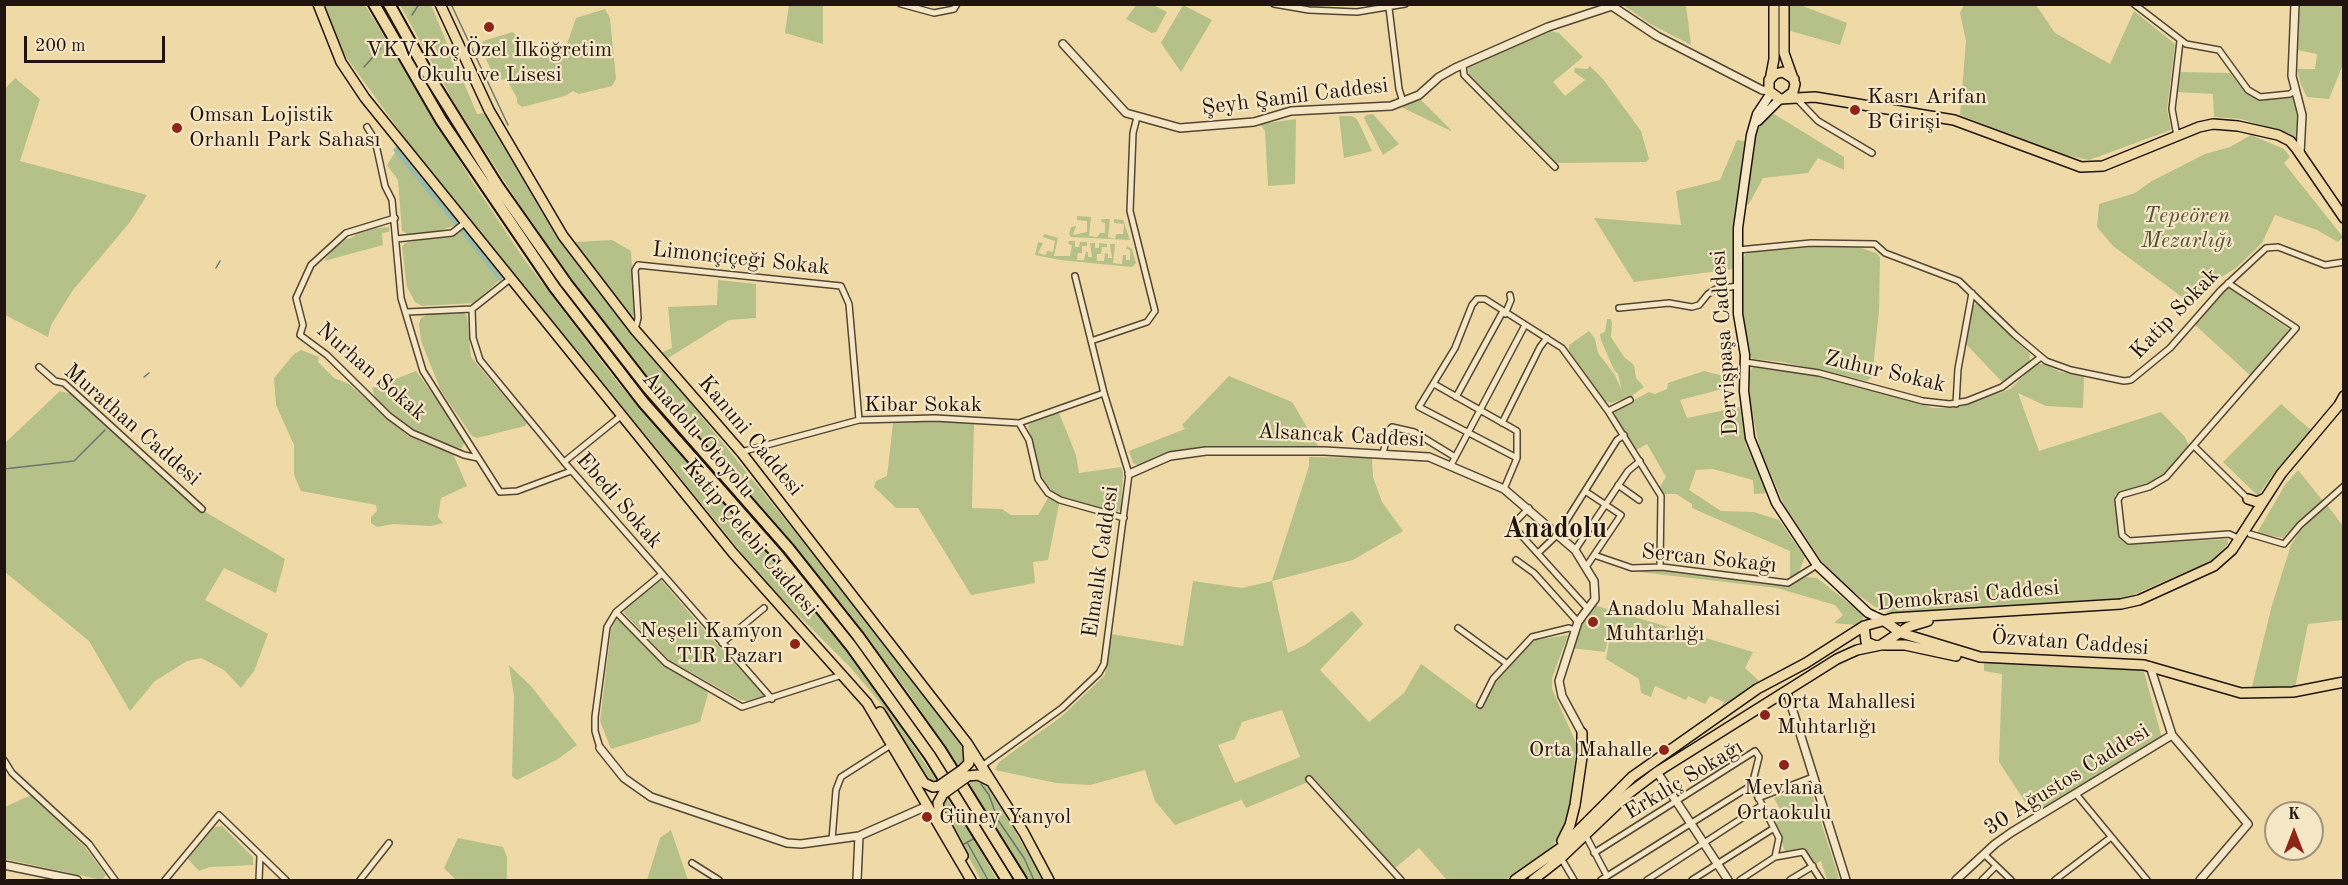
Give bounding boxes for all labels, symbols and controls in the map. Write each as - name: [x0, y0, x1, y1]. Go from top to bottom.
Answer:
- marker: VKV Koç Özel İlköğretim Okulu ve Lisesi: [482, 20, 496, 34]
- scale bar: [27, 24, 168, 62]
- text: 200 m: [35, 37, 86, 55]
- place label: VKV Koç Özel İlköğretim Okulu ve Lisesi: [366, 37, 612, 88]
- street label: Şeyh Şamil Caddesi: [1200, 72, 1390, 122]
- place label: Kasrı Arifan B Girişi: [1867, 84, 1987, 136]
- place label: Omsan Lojistik Orhanlı Park Sahası: [189, 102, 380, 154]
- marker: Kasrı Arifan B Girişi: [1848, 103, 1862, 117]
- marker: Omsan Lojistik Orhanlı Park Sahası: [170, 121, 184, 135]
- park label: Tepeören Mezarlığı: [2141, 203, 2233, 254]
- street label: Limonçiçeği Sokak: [651, 237, 831, 281]
- street label: Dervişpaşa Caddesi: [1705, 249, 1745, 437]
- street label: Katip Sokak: [2125, 263, 2225, 365]
- street label: Nurhan Sokak: [311, 317, 431, 427]
- street label: Zuhur Sokak: [1822, 345, 1948, 399]
- street label: Murathan Caddesi: [58, 358, 206, 492]
- street label: Anadolu Otoyolu: [636, 366, 760, 504]
- street label: Kanuni Caddesi: [692, 370, 808, 502]
- street label: Kibar Sokak: [864, 392, 982, 418]
- street label: Alsancak Caddesi: [1257, 418, 1425, 454]
- street label: Ebedi Sokak: [570, 448, 668, 554]
- street label: Katip Çelebi Caddesi: [677, 454, 823, 622]
- street label: Elmalık Caddesi: [1077, 484, 1125, 640]
- district label: Anadolu: [1503, 513, 1607, 547]
- street label: Sercan Sokağı: [1640, 539, 1778, 579]
- street label: Demokrasi Caddesi: [1876, 575, 2060, 617]
- place label: Anadolu Mahallesi Muhtarlığı: [1605, 596, 1780, 648]
- marker: Anadolu Mahallesi Muhtarlığı: [1586, 615, 1600, 629]
- place label: Neşeli Kamyon TIR Pazarı: [640, 618, 783, 670]
- street label: Özvatan Caddesi: [1990, 624, 2150, 662]
- marker: Neşeli Kamyon TIR Pazarı: [788, 637, 802, 651]
- place label: Orta Mahallesi Muhtarlığı: [1777, 689, 1916, 740]
- marker: Orta Mahallesi Muhtarlığı: [1758, 708, 1772, 722]
- street label: 30 Ağustos Caddesi: [1979, 718, 2155, 842]
- street label: Erkılıç Sokağı: [1620, 734, 1748, 826]
- place label: Orta Mahalle: [1529, 737, 1652, 763]
- marker: Orta Mahalle: [1657, 743, 1671, 757]
- marker: Mevlana Ortaokulu: [1777, 758, 1791, 772]
- place label: Mevlana Ortaokulu: [1737, 775, 1831, 826]
- north arrow: [2264, 801, 2324, 861]
- place label: Güney Yanyol: [939, 804, 1071, 830]
- text: K: [2288, 807, 2300, 823]
- marker: Güney Yanyol: [920, 810, 934, 824]

